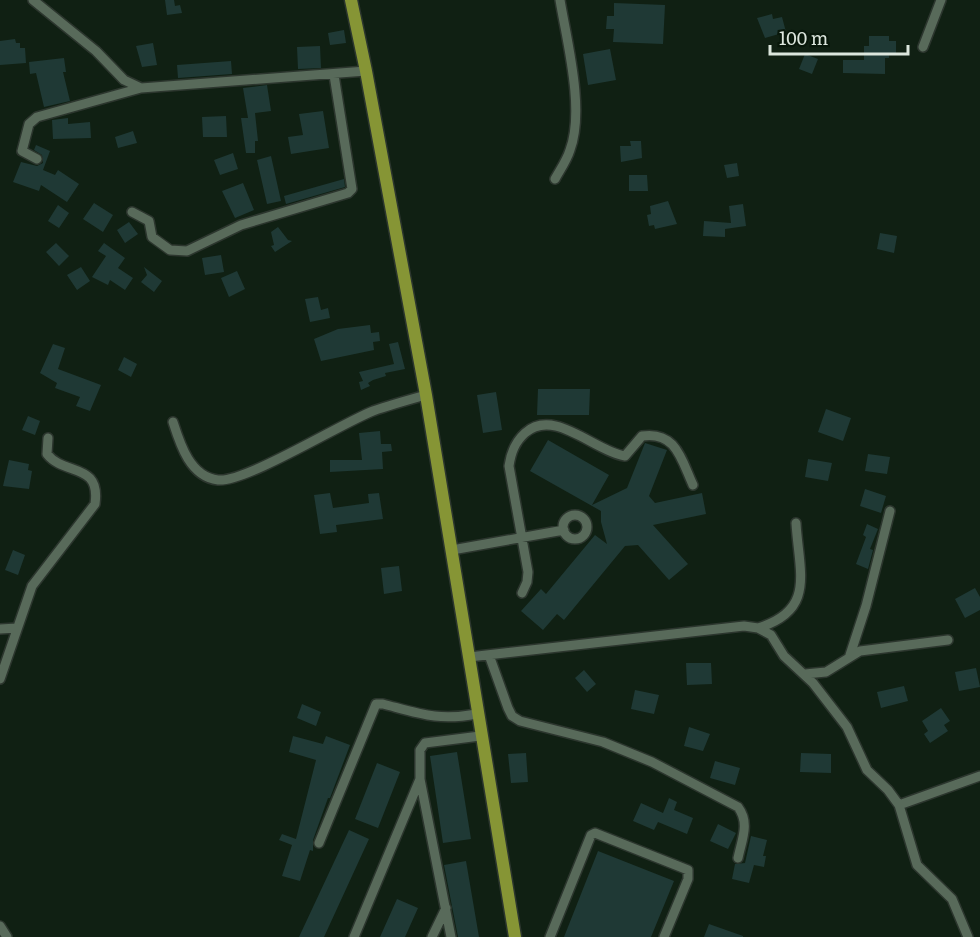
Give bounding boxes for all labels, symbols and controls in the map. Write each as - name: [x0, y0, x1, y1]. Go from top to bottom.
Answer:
- scale bar: [770, 18, 908, 56]
- text: 100 m: [779, 24, 828, 51]

